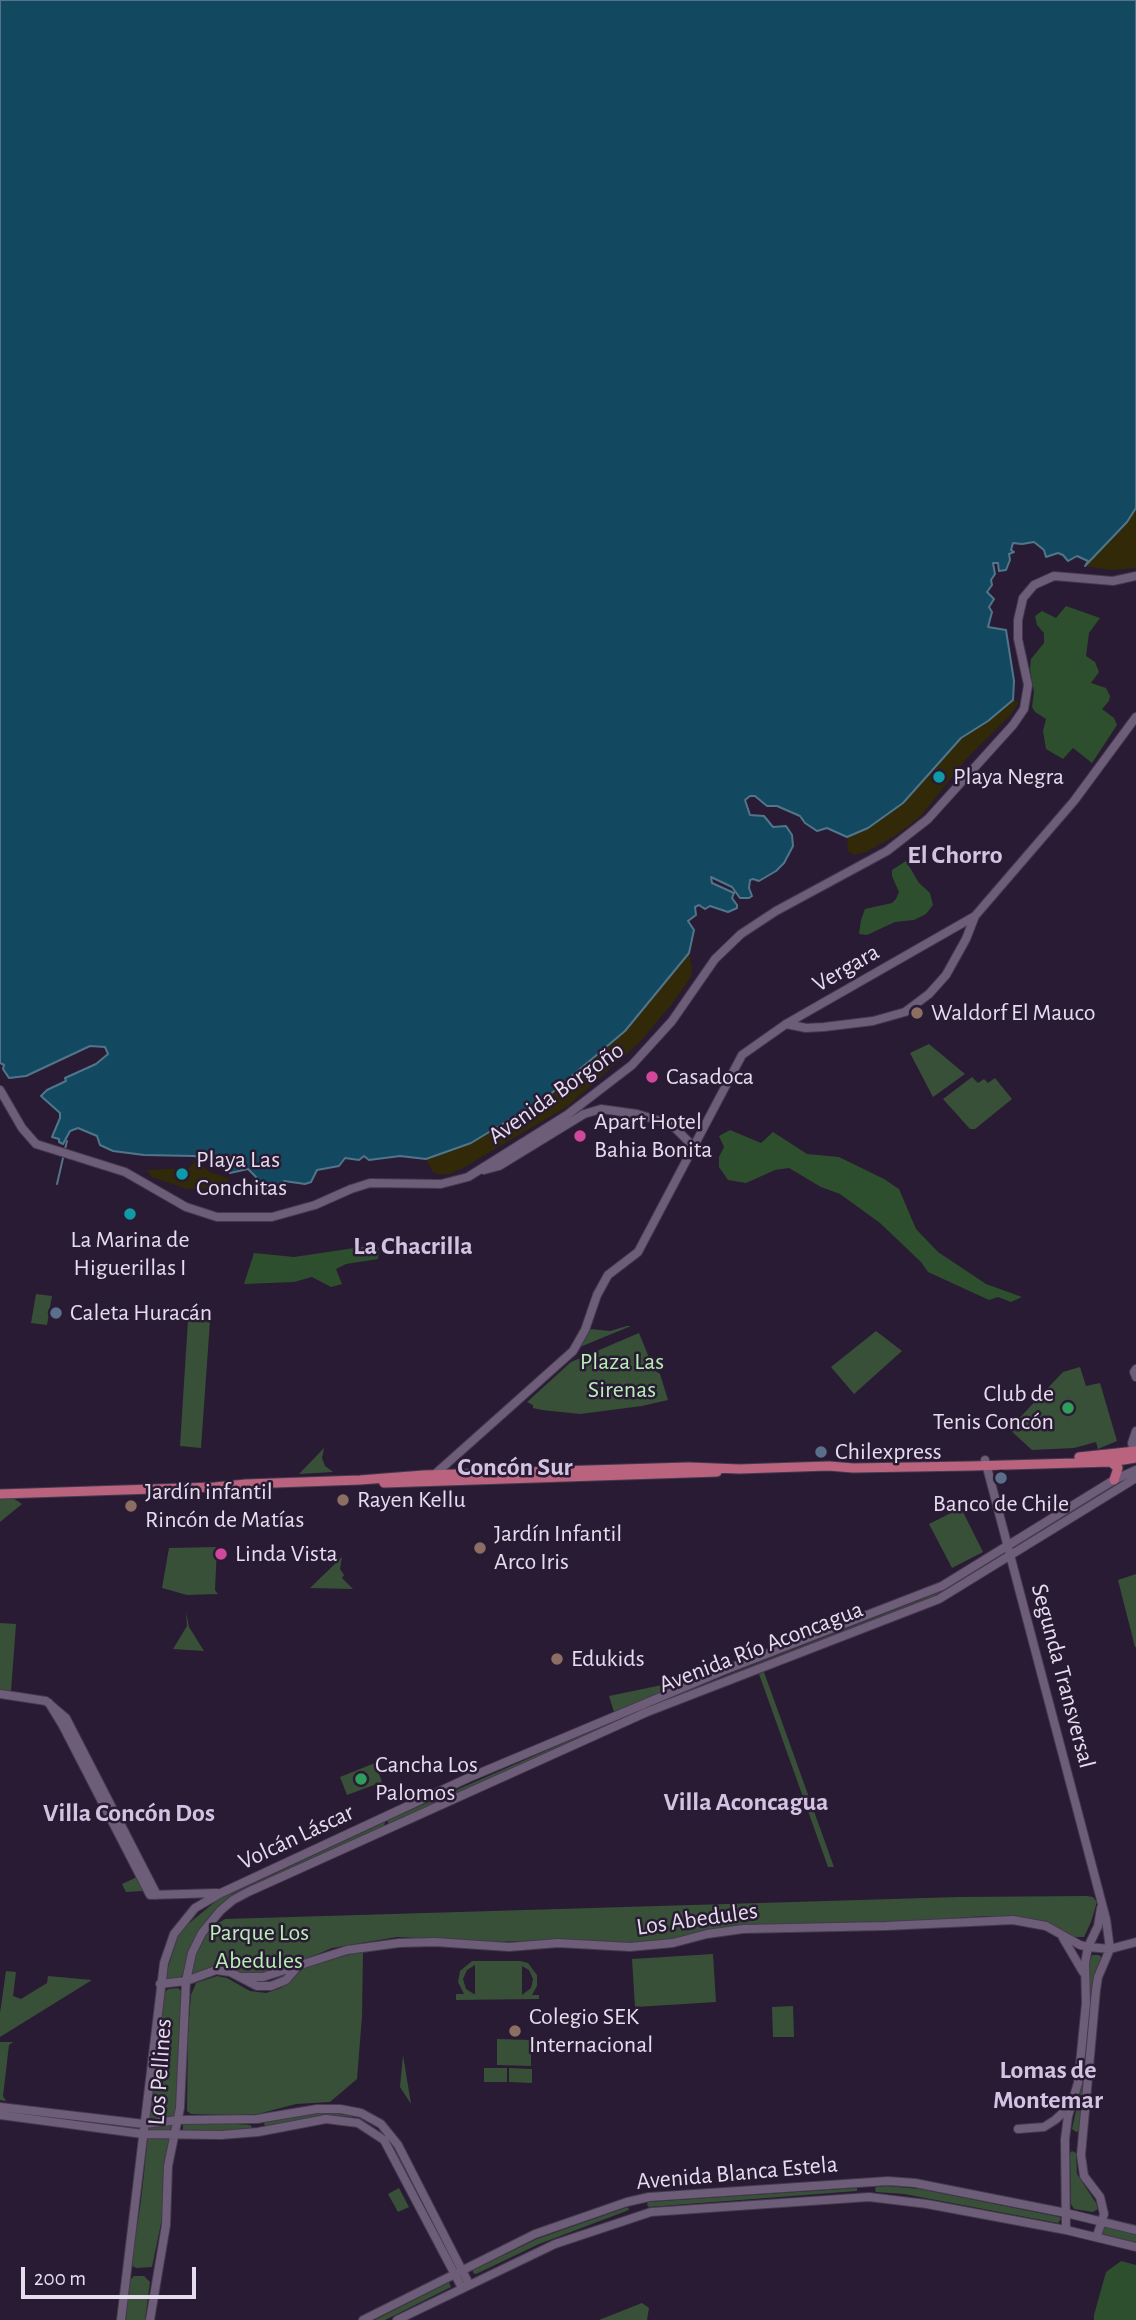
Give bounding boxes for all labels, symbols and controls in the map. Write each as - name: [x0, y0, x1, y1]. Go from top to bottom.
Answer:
- place label: Playa Negra: [953, 763, 1064, 791]
- marker: Playa Negra: [931, 769, 947, 785]
- district label: El Chorro: [907, 839, 1003, 871]
- street label: Vergara: [808, 937, 884, 999]
- place label: Waldorf El Mauco: [931, 999, 1096, 1027]
- marker: Waldorf El Mauco: [909, 1005, 925, 1021]
- street label: Avenida Borgoño: [482, 1036, 630, 1150]
- place label: Casadoca: [666, 1063, 754, 1091]
- marker: Casadoca: [644, 1069, 660, 1085]
- place label: Apart Hotel Bahia Bonita: [594, 1108, 712, 1164]
- marker: Apart Hotel Bahia Bonita: [572, 1128, 588, 1144]
- place label: Playa Las Conchitas: [196, 1146, 287, 1202]
- marker: Playa Las Conchitas: [174, 1166, 190, 1182]
- marker: La Marina de Higuerillas I: [122, 1206, 138, 1222]
- place label: La Marina de Higuerillas I: [70, 1226, 190, 1282]
- district label: La Chacrilla: [353, 1230, 473, 1262]
- place label: Caleta Huracán: [70, 1299, 212, 1327]
- marker: Caleta Huracán: [48, 1305, 64, 1321]
- park label: Plaza Las Sirenas: [580, 1348, 664, 1404]
- place label: Club de Tenis Concón: [933, 1380, 1054, 1436]
- marker: Club de Tenis Concón: [1060, 1400, 1076, 1416]
- place label: Chilexpress: [835, 1438, 942, 1466]
- marker: Chilexpress: [813, 1444, 829, 1460]
- district label: Concón Sur: [457, 1451, 573, 1483]
- marker: Banco de Chile: [993, 1470, 1009, 1486]
- place label: Jardín infantil Rincón de Matías: [145, 1478, 304, 1534]
- place label: Rayen Kellu: [357, 1486, 466, 1514]
- place label: Banco de Chile: [933, 1490, 1069, 1518]
- marker: Rayen Kellu: [335, 1492, 351, 1508]
- marker: Jardín infantil Rincón de Matías: [123, 1498, 139, 1514]
- place label: Jardín Infantil Arco Iris: [494, 1520, 622, 1576]
- place label: Linda Vista: [235, 1540, 338, 1568]
- marker: Jardín Infantil Arco Iris: [472, 1540, 488, 1556]
- marker: Linda Vista: [213, 1546, 229, 1562]
- street label: Segunda Transversal: [1025, 1581, 1101, 1771]
- street label: Avenida Río Aconcagua: [655, 1595, 867, 1699]
- place label: Edukids: [571, 1645, 645, 1673]
- marker: Edukids: [549, 1651, 565, 1667]
- place label: Cancha Los Palomos: [375, 1751, 478, 1807]
- marker: Cancha Los Palomos: [353, 1771, 369, 1787]
- district label: Villa Aconcagua: [663, 1786, 829, 1818]
- district label: Villa Concón Dos: [43, 1797, 215, 1829]
- street label: Volcán Láscar: [234, 1798, 358, 1876]
- street label: Los Abedules: [635, 1896, 759, 1942]
- park label: Parque Los Abedules: [209, 1919, 309, 1975]
- place label: Colegio SEK Internacional: [529, 2003, 653, 2059]
- street label: Los Pellines: [142, 2018, 178, 2126]
- marker: Colegio SEK Internacional: [507, 2023, 523, 2039]
- district label: Lomas de Montemar: [993, 2054, 1103, 2116]
- street label: Avenida Blanca Estela: [635, 2150, 839, 2196]
- scale bar: [24, 2254, 200, 2298]
- text: 200 m: [34, 2268, 86, 2289]

